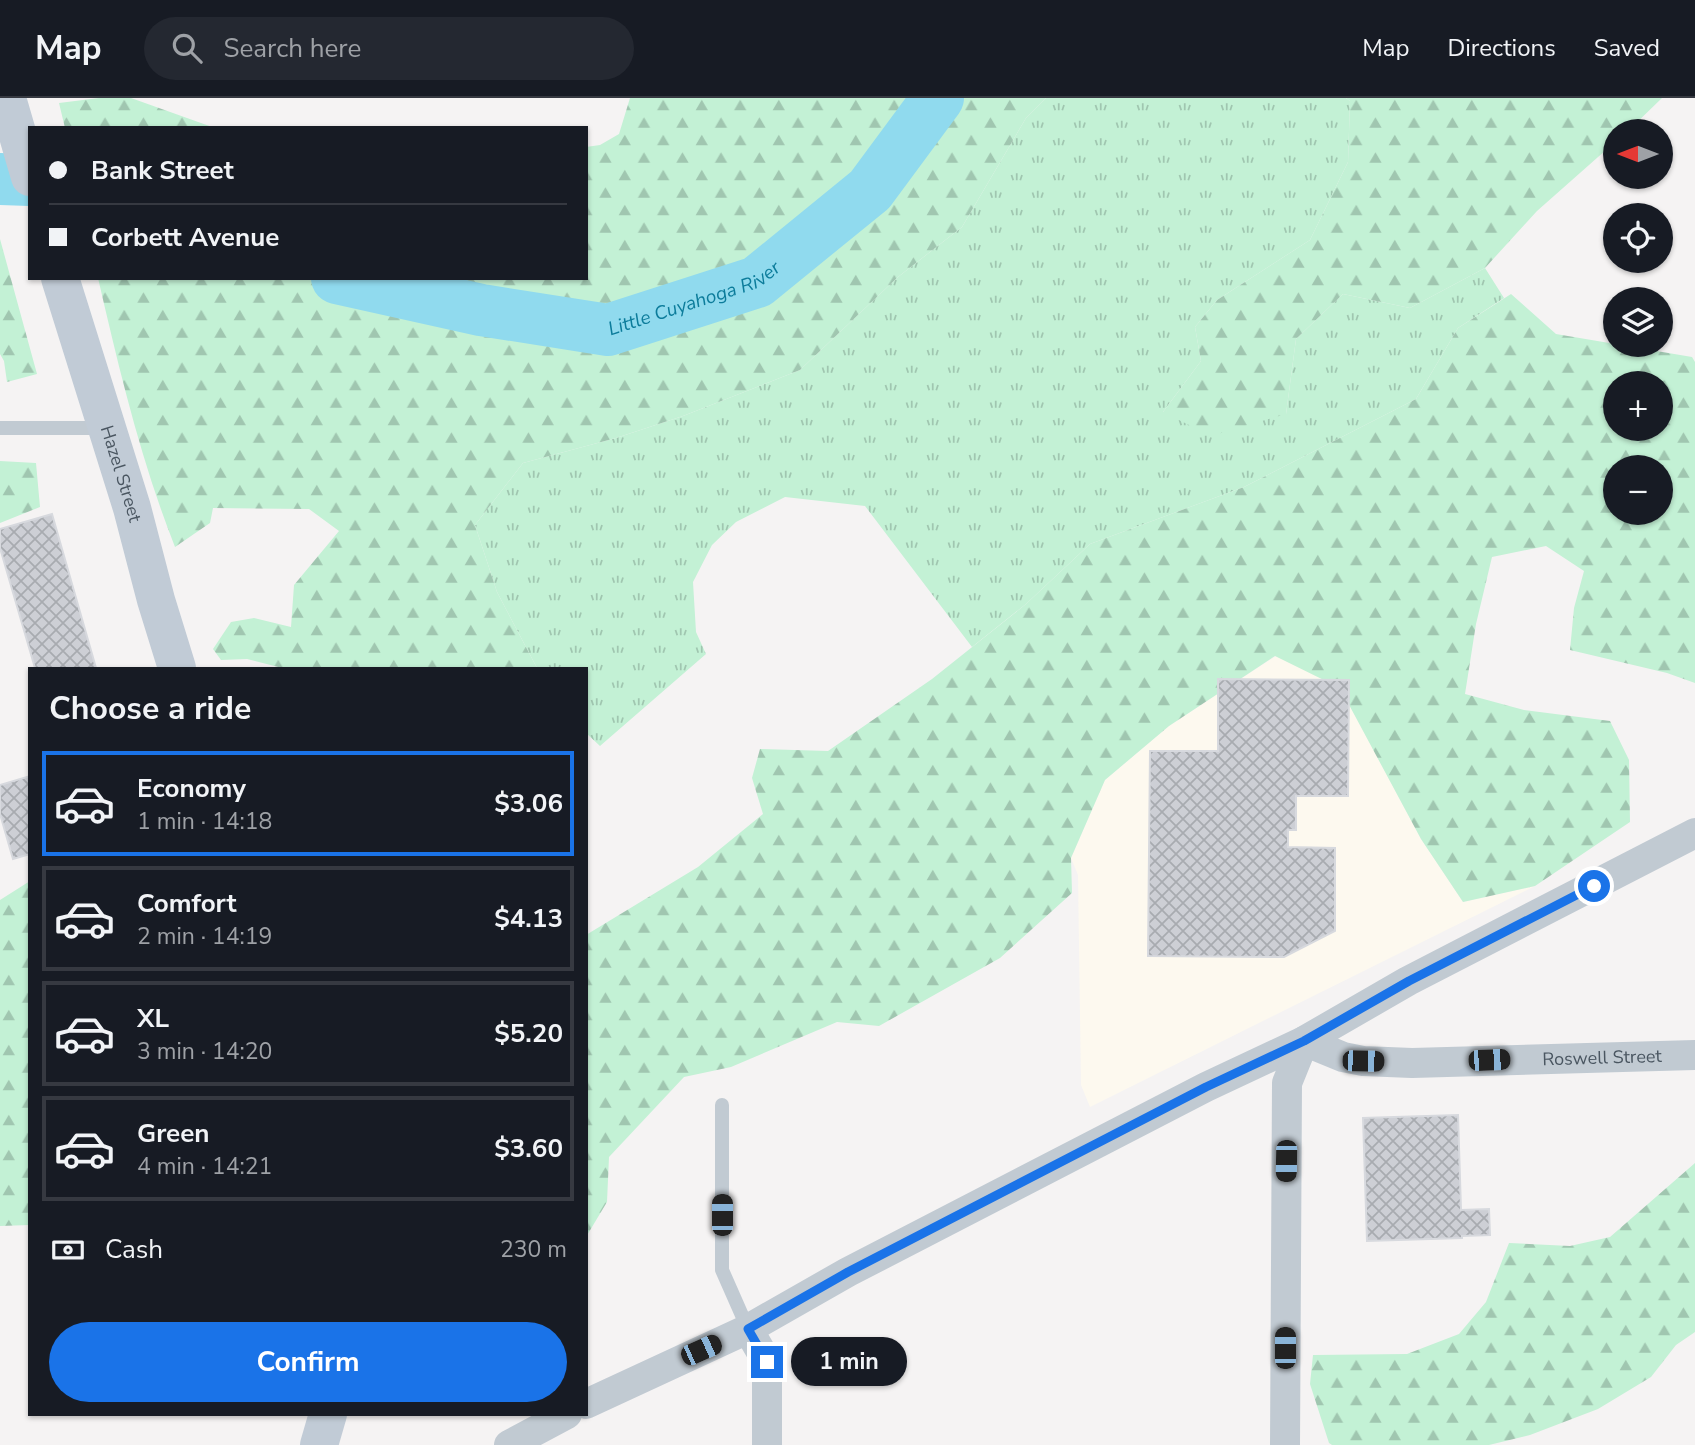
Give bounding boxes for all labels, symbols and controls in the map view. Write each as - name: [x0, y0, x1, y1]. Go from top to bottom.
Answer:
- search box: [144, 17, 634, 80]
- text: Map: [35, 26, 102, 71]
- icon: search: [168, 29, 206, 67]
- text: Search here: [224, 31, 361, 66]
- text: Map: [1362, 32, 1409, 64]
- text: Directions: [1447, 32, 1556, 64]
- text: Saved: [1594, 32, 1660, 64]
- north arrow: [1603, 119, 1673, 189]
- map controls: [1603, 119, 1673, 525]
- text: Bank Street: [91, 153, 234, 188]
- button: locate: [1603, 203, 1673, 273]
- text: Corbett Avenue: [91, 220, 279, 255]
- water label: Little Cuyahoga River: [605, 254, 787, 342]
- button: layers: [1603, 287, 1673, 357]
- button: +: [1603, 371, 1673, 441]
- street label: Hazel Street: [95, 422, 147, 525]
- button: −: [1603, 455, 1673, 525]
- text: Choose a ride: [49, 687, 251, 730]
- text: Economy: [137, 771, 246, 806]
- icon: car: [53, 772, 116, 835]
- text: $3.06: [494, 786, 563, 821]
- text: 1 min · 14:18: [137, 806, 272, 837]
- route start: [1578, 870, 1610, 902]
- text: Comfort: [137, 886, 237, 921]
- icon: car: [53, 887, 116, 950]
- text: $4.13: [494, 901, 563, 936]
- text: 2 min · 14:19: [137, 921, 272, 952]
- text: XL: [137, 1001, 169, 1036]
- icon: car: [53, 1002, 116, 1065]
- text: $5.20: [494, 1016, 563, 1051]
- text: 3 min · 14:20: [137, 1036, 272, 1067]
- street label: Roswell Street: [1542, 1044, 1663, 1071]
- car: [1468, 1049, 1511, 1071]
- car: [1342, 1050, 1385, 1072]
- text: Green: [137, 1116, 210, 1151]
- icon: car: [53, 1117, 116, 1180]
- text: $3.60: [494, 1131, 563, 1166]
- car: [1276, 1140, 1297, 1182]
- text: 4 min · 14:21: [137, 1151, 272, 1182]
- car: [712, 1194, 733, 1236]
- icon: cash: [49, 1231, 87, 1269]
- text: Cash: [105, 1232, 163, 1267]
- text: 230 m: [500, 1234, 567, 1265]
- button: Confirm: [49, 1322, 567, 1402]
- car: [1275, 1327, 1296, 1369]
- car: [678, 1332, 725, 1368]
- callout: 1 min: [792, 1338, 907, 1386]
- route end: [751, 1346, 783, 1378]
- text: 1 min: [819, 1346, 879, 1377]

